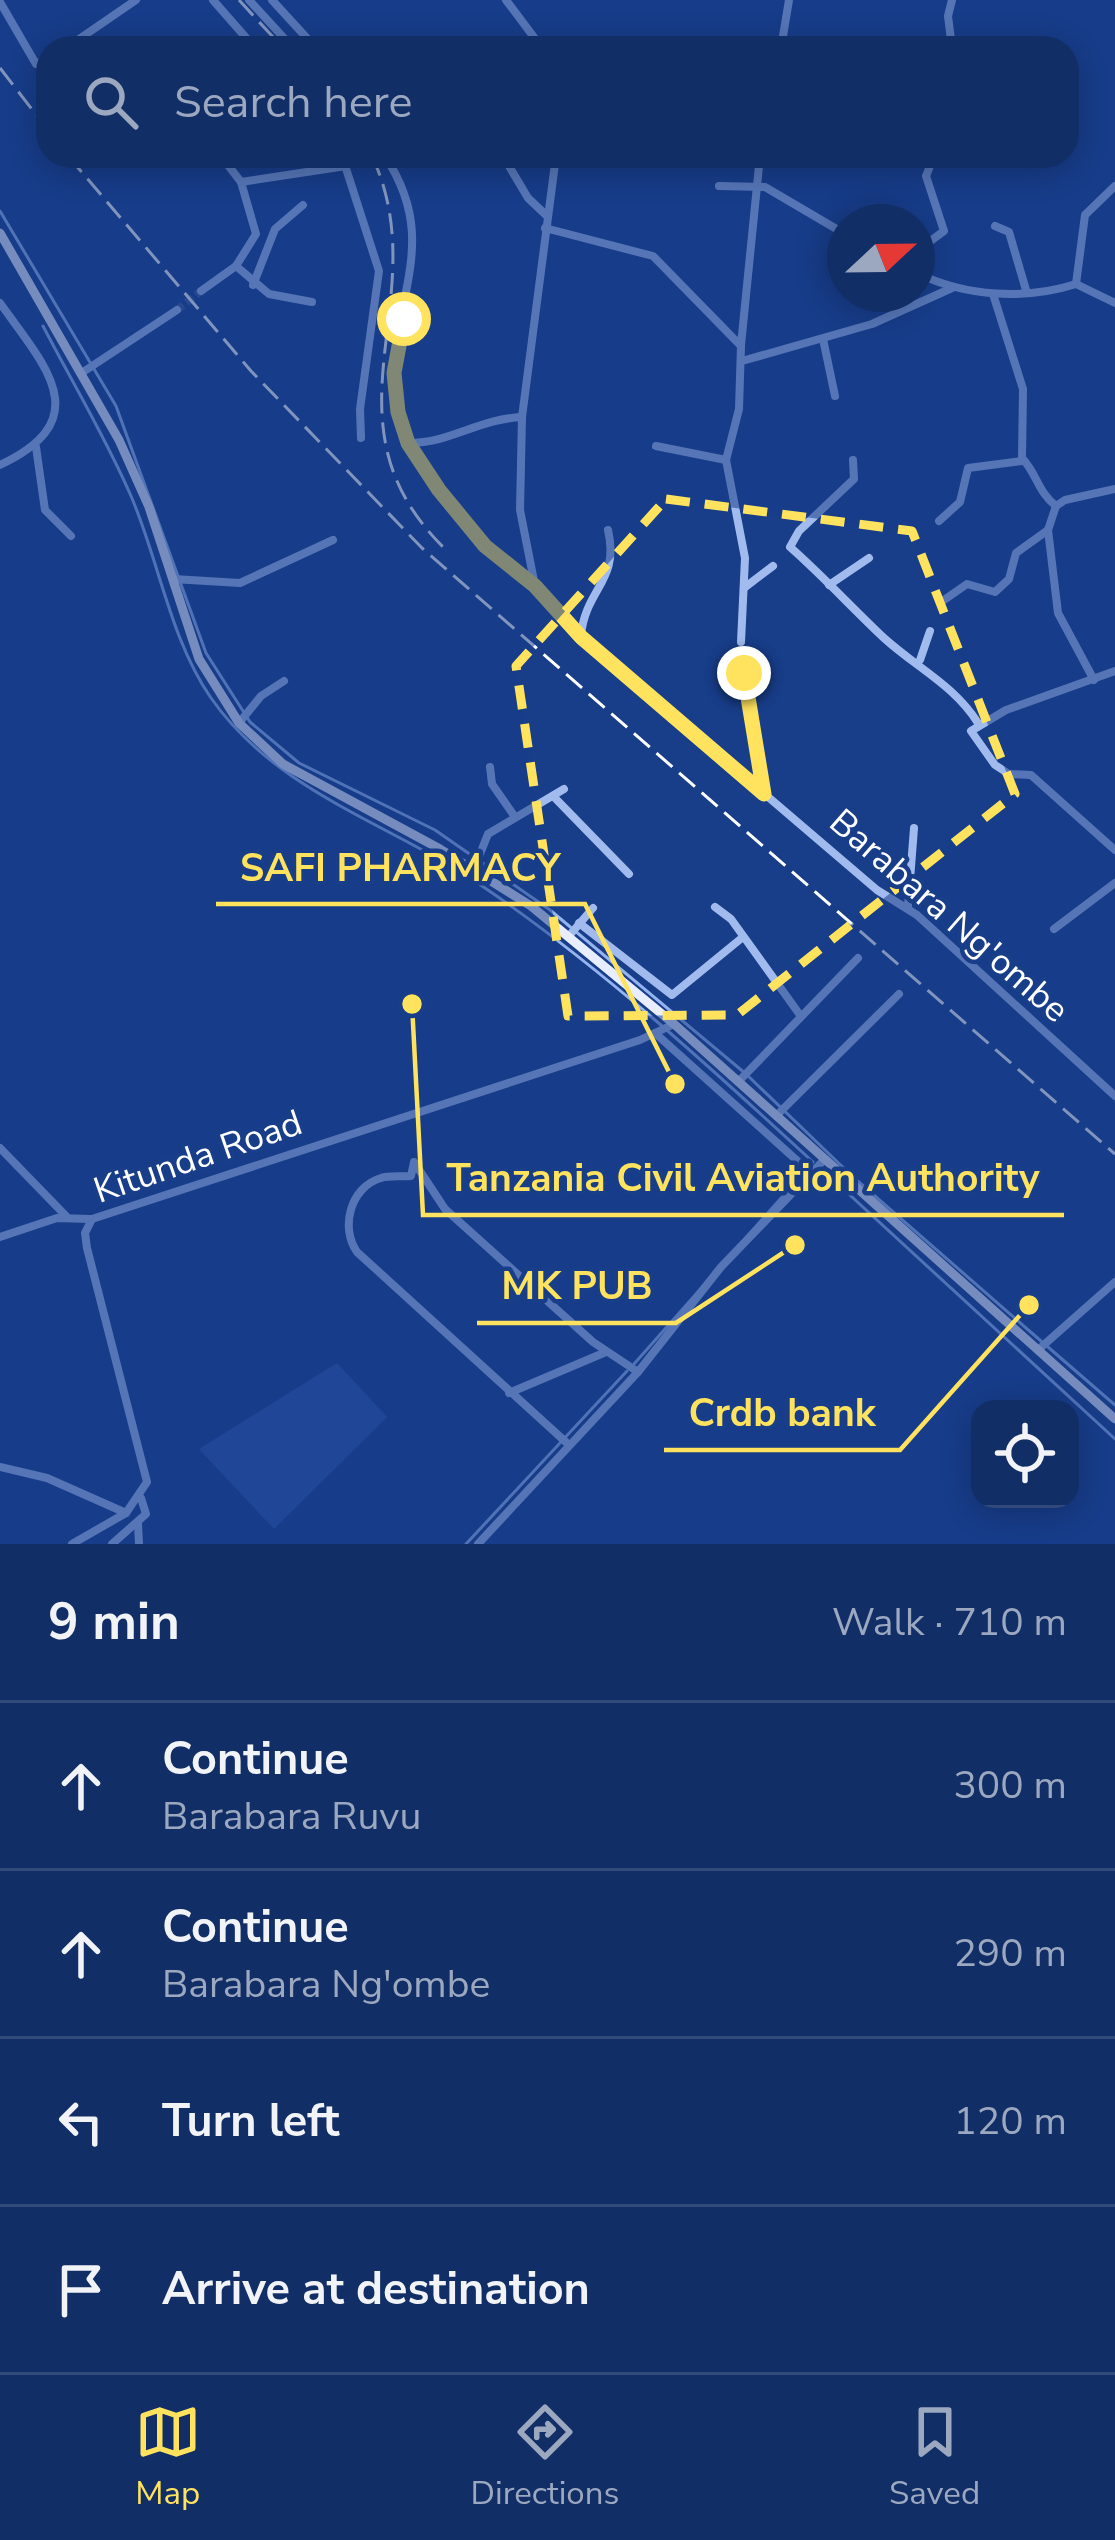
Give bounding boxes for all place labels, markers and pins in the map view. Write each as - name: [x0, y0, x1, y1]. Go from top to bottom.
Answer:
- callout: SAFI PHARMACY: [216, 829, 585, 904]
- callout: Tanzania Civil Aviation Authority: [423, 1140, 1064, 1215]
- callout: MK PUB: [477, 1248, 676, 1323]
- callout: Crdb bank: [664, 1375, 900, 1450]

